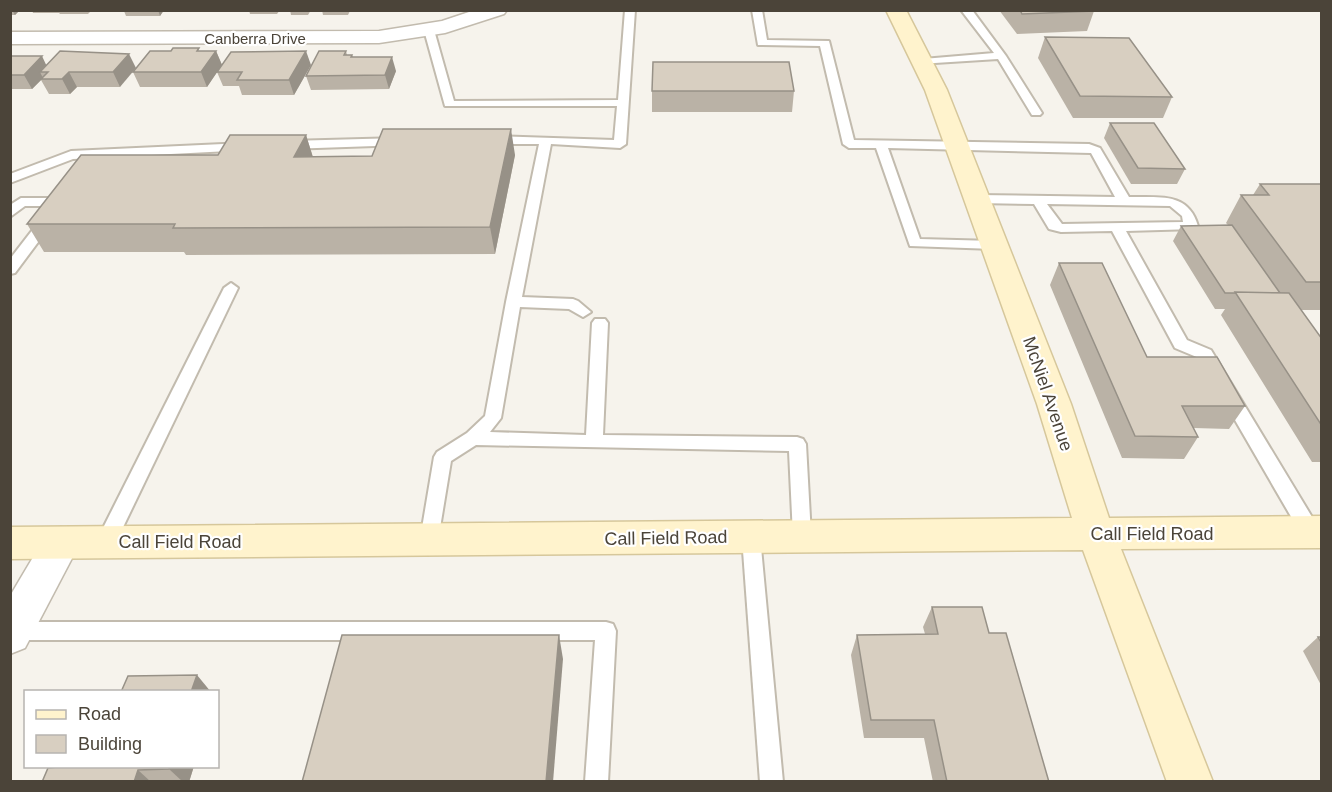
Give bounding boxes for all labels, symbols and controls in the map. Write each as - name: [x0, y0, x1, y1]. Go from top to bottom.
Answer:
- street label: Canberra Drive: [204, 30, 306, 47]
- street label: McNiel Avenue: [1019, 334, 1077, 454]
- street label: Call Field Road: [1090, 524, 1214, 544]
- street label: Call Field Road: [604, 527, 728, 549]
- street label: Call Field Road: [118, 532, 242, 552]
- legend: [24, 690, 219, 768]
- text: Road: [78, 704, 121, 724]
- text: Building: [78, 734, 142, 754]

